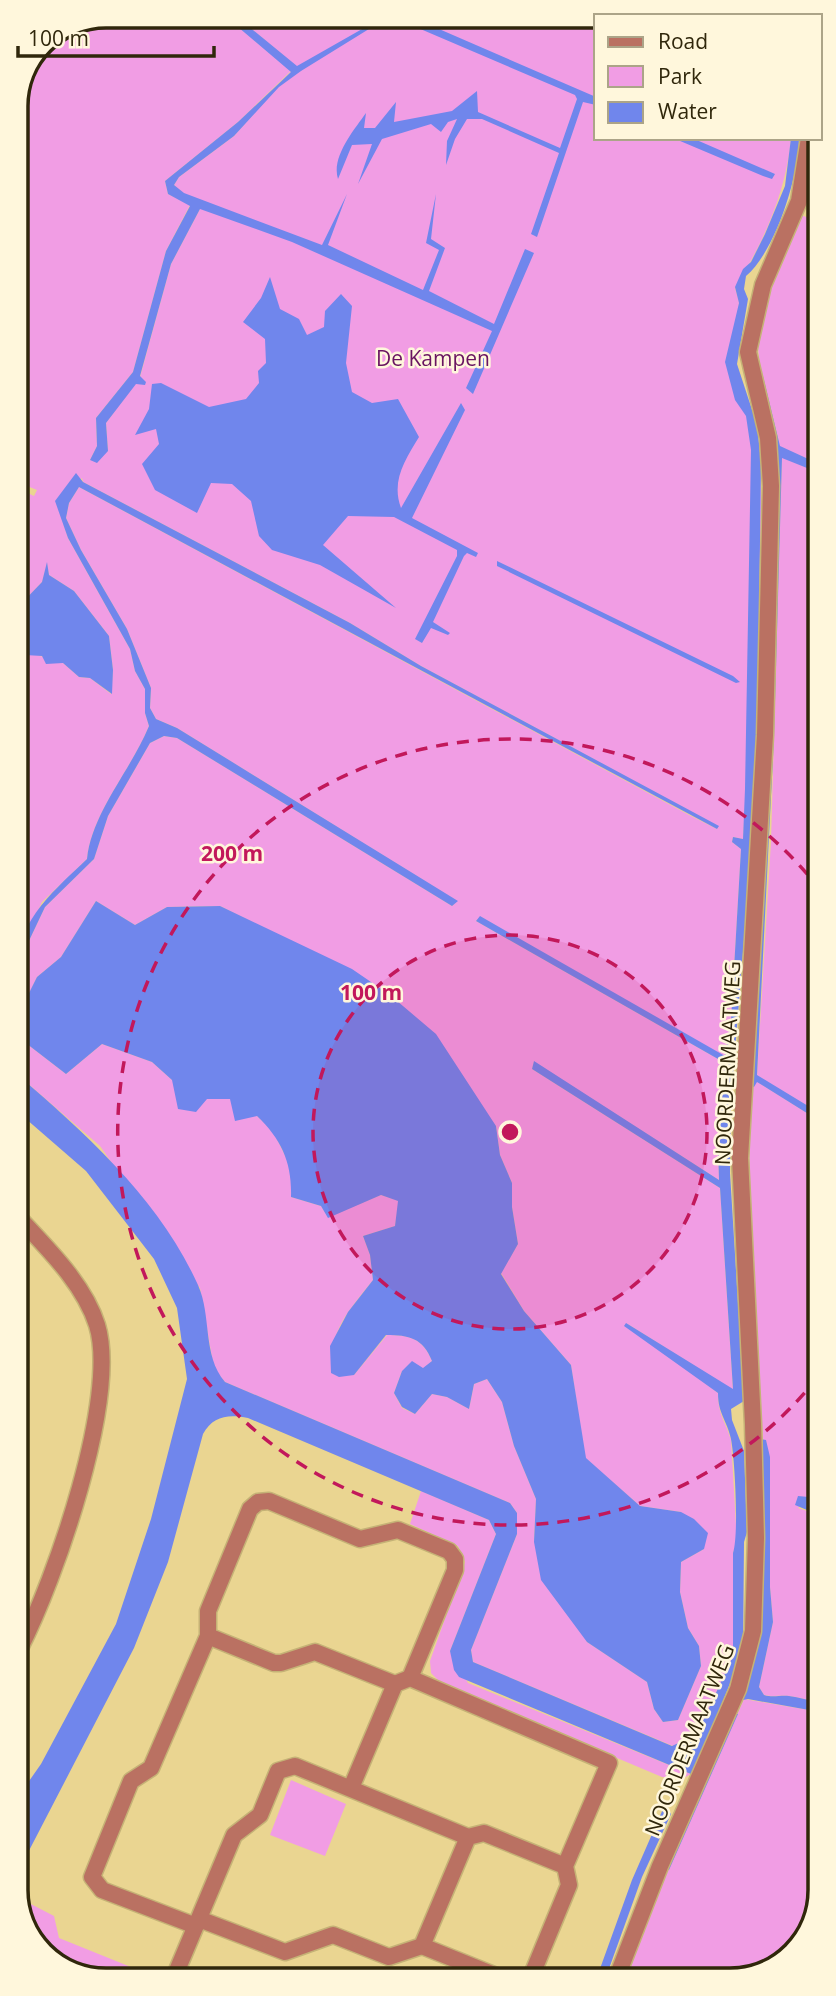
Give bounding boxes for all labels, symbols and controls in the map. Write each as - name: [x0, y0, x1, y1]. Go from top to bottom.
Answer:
- scale bar: [18, 14, 214, 58]
- legend: [594, 14, 822, 140]
- text: 100 m: [28, 24, 89, 52]
- text: Road: [658, 27, 708, 55]
- text: Park: [658, 62, 702, 90]
- text: Water: [658, 97, 717, 125]
- park label: De Kampen: [376, 344, 490, 372]
- text: 200 m: [201, 839, 263, 867]
- street label: NOORDERMAATWEG: [708, 960, 746, 1166]
- text: 100 m: [340, 978, 402, 1006]
- centre of rings: [498, 1120, 522, 1144]
- street label: NOORDERMAATWEG: [638, 1640, 740, 1840]

